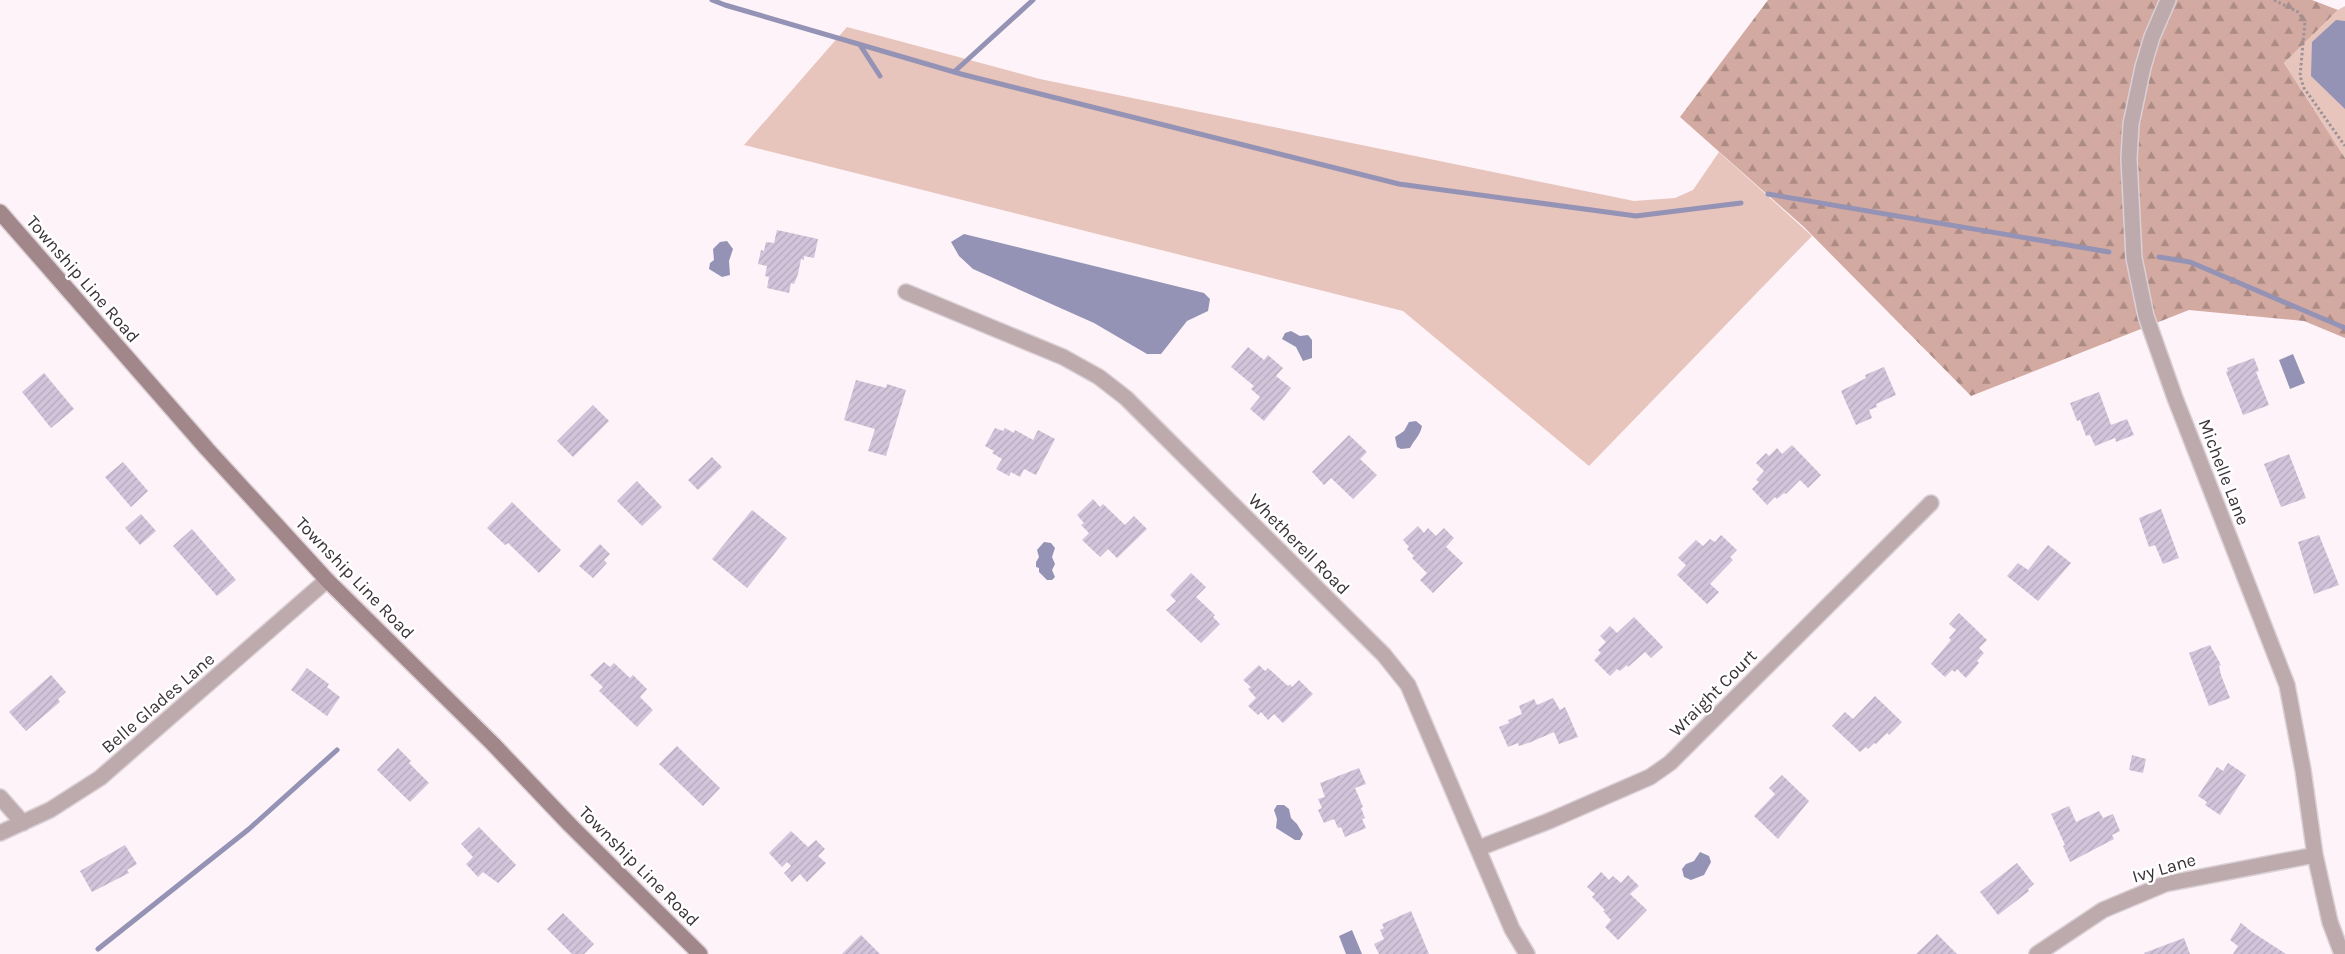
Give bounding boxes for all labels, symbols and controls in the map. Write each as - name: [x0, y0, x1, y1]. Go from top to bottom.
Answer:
- street label: Township Line Road: [22, 211, 144, 347]
- street label: Michelle Lane: [2194, 416, 2254, 528]
- street label: Whetherell Road: [1244, 489, 1354, 599]
- street label: Township Line Road: [291, 512, 419, 644]
- street label: Wraight Court: [1665, 645, 1761, 741]
- street label: Belle Glades Lane: [97, 648, 219, 758]
- street label: Township Line Road: [574, 801, 704, 931]
- street label: Ivy Lane: [2130, 848, 2198, 888]

